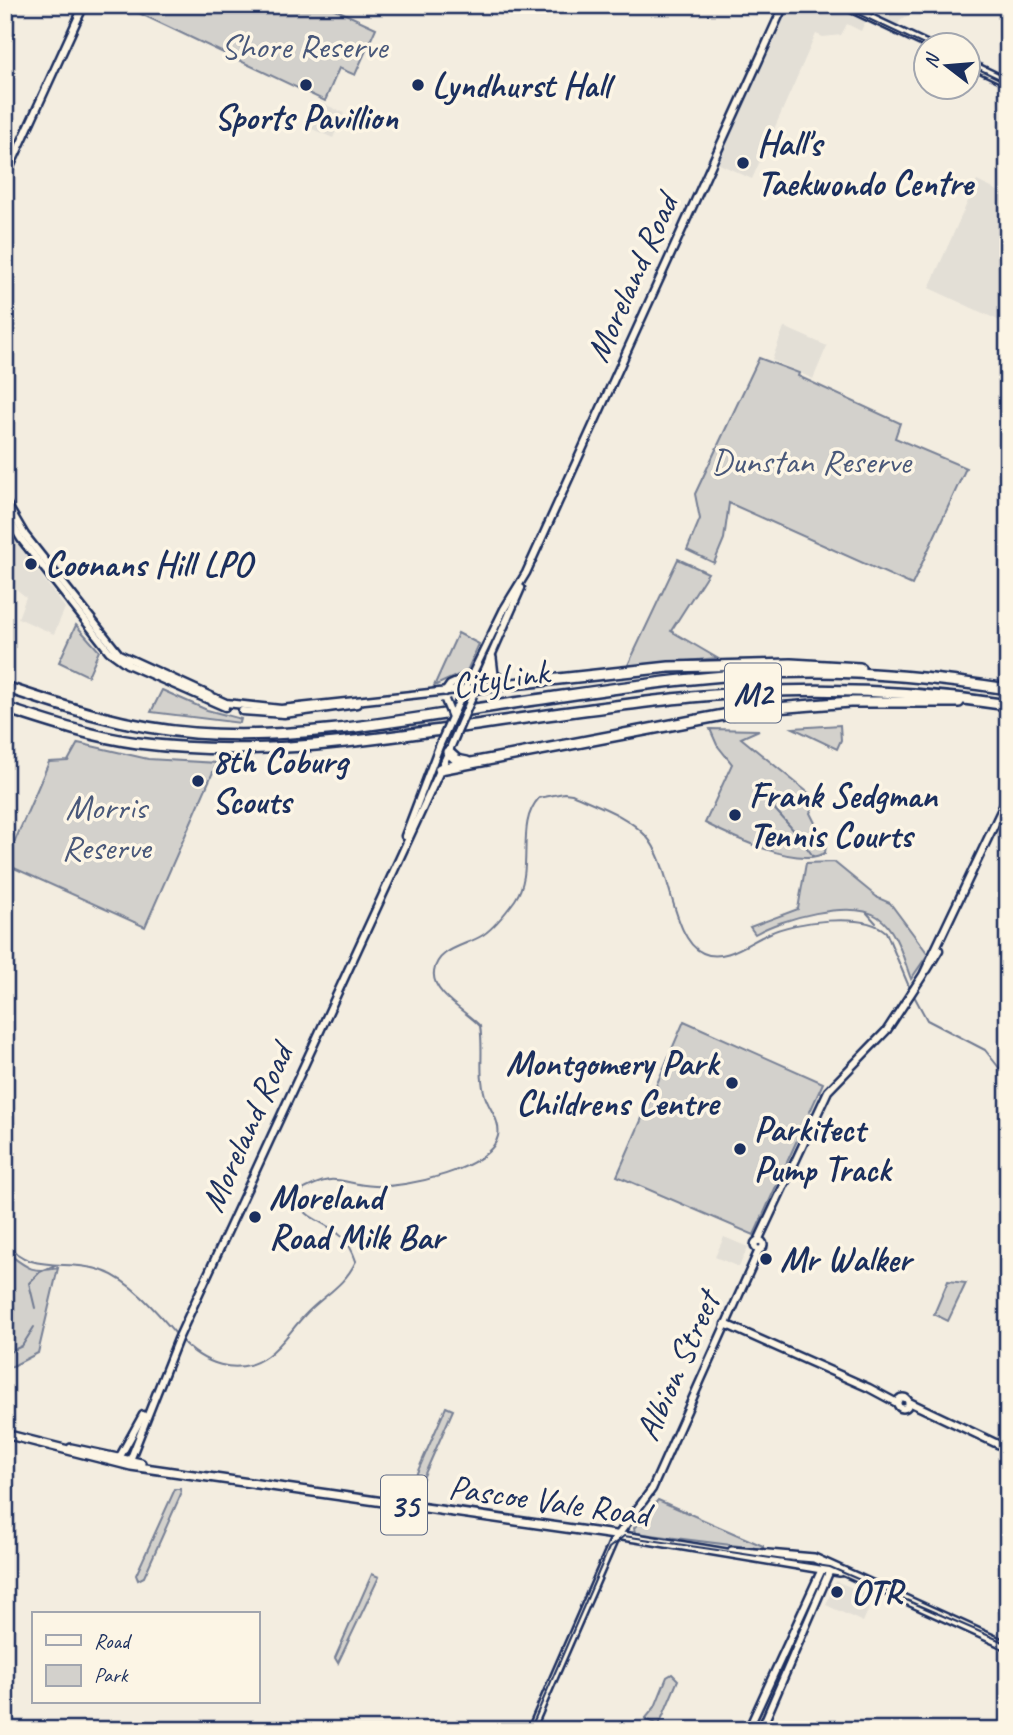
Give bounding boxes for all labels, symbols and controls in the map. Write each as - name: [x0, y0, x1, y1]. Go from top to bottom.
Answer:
- park label: Shore Reserve: [221, 24, 390, 69]
- north arrow: [912, 32, 982, 102]
- text: N: [918, 50, 946, 71]
- place label: Lyndhurst Hall: [432, 63, 616, 108]
- marker: Sports Pavillion: [298, 77, 314, 93]
- marker: Lyndhurst Hall: [410, 77, 426, 93]
- place label: Sports Pavillion: [214, 95, 399, 140]
- place label: Hall's Taekwondo Centre: [757, 121, 975, 206]
- marker: Hall's Taekwondo Centre: [735, 155, 751, 171]
- street label: Moreland Road: [575, 183, 690, 369]
- park label: Dunstan Reserve: [711, 439, 913, 484]
- place label: Coonans Hill LPO: [45, 542, 256, 587]
- marker: Coonans Hill LPO: [23, 556, 39, 572]
- street label: CityLink: [449, 648, 554, 708]
- road number: M2: [725, 664, 781, 722]
- place label: 8th Coburg Scouts: [212, 739, 350, 824]
- marker: 8th Coburg Scouts: [190, 773, 206, 789]
- place label: Frank Sedgman Tennis Courts: [749, 773, 938, 858]
- park label: Morris Reserve: [62, 785, 153, 870]
- marker: Frank Sedgman Tennis Courts: [727, 807, 743, 823]
- street label: Moreland Road: [190, 1033, 305, 1219]
- place label: Montgomery Park Childrens Centre: [506, 1041, 721, 1126]
- marker: Montgomery Park Childrens Centre: [724, 1075, 740, 1091]
- place label: Parkitect Pump Track: [754, 1107, 893, 1192]
- marker: Parkitect Pump Track: [732, 1141, 748, 1157]
- place label: Moreland Road Milk Bar: [269, 1175, 447, 1260]
- marker: Moreland Road Milk Bar: [247, 1209, 263, 1225]
- place label: Mr Walker: [780, 1237, 914, 1282]
- marker: Mr Walker: [758, 1251, 774, 1267]
- street label: Albion Street: [625, 1281, 732, 1448]
- street label: Pascoe Vale Road: [446, 1464, 657, 1538]
- road number: 35: [381, 1476, 427, 1534]
- place label: OTR: [851, 1570, 906, 1615]
- marker: OTR: [829, 1584, 845, 1600]
- legend: [32, 1612, 259, 1704]
- text: Road: [94, 1628, 133, 1654]
- text: Park: [94, 1662, 129, 1688]

